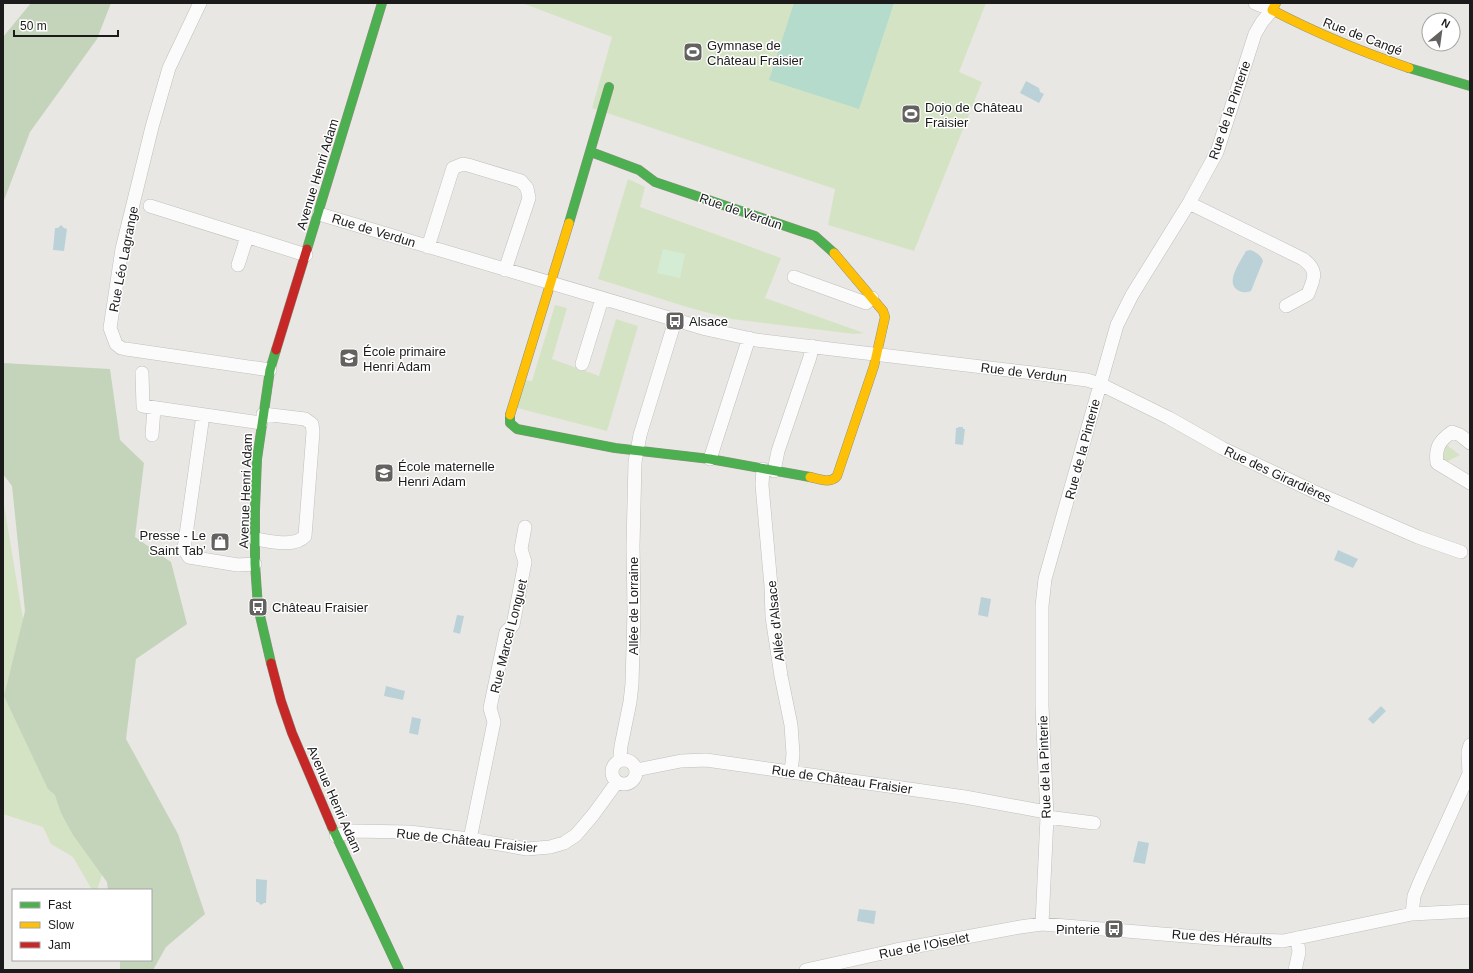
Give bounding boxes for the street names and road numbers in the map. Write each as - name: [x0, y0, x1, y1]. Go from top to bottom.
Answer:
- street label: Rue de Cangé: [1321, 14, 1405, 58]
- street label: Rue de la Pinterie: [1206, 59, 1253, 161]
- street label: Avenue Henri Adam: [293, 117, 342, 232]
- street label: Rue de Verdun: [697, 190, 784, 233]
- street label: Rue Léo Lagrange: [106, 205, 141, 313]
- street label: Rue de Verdun: [330, 211, 418, 250]
- street label: Rue de Verdun: [980, 360, 1068, 385]
- street label: Rue de la Pinterie: [1062, 397, 1103, 501]
- street label: Avenue Henri Adam: [236, 433, 255, 549]
- street label: Rue des Girardières: [1222, 443, 1334, 506]
- street label: Allée de Lorraine: [626, 557, 641, 655]
- street label: Rue Marcel Longuet: [487, 577, 530, 695]
- street label: Allée d'Alsace: [764, 580, 787, 662]
- street label: Rue de la Pinterie: [1035, 715, 1054, 819]
- street label: Avenue Henri Adam: [304, 743, 365, 855]
- street label: Rue de Château Fraisier: [771, 762, 914, 797]
- street label: Rue de Château Fraisier: [396, 826, 539, 855]
- street label: Rue des Héraults: [1171, 927, 1273, 949]
- street label: Rue de l'Oiselet: [878, 929, 971, 962]

